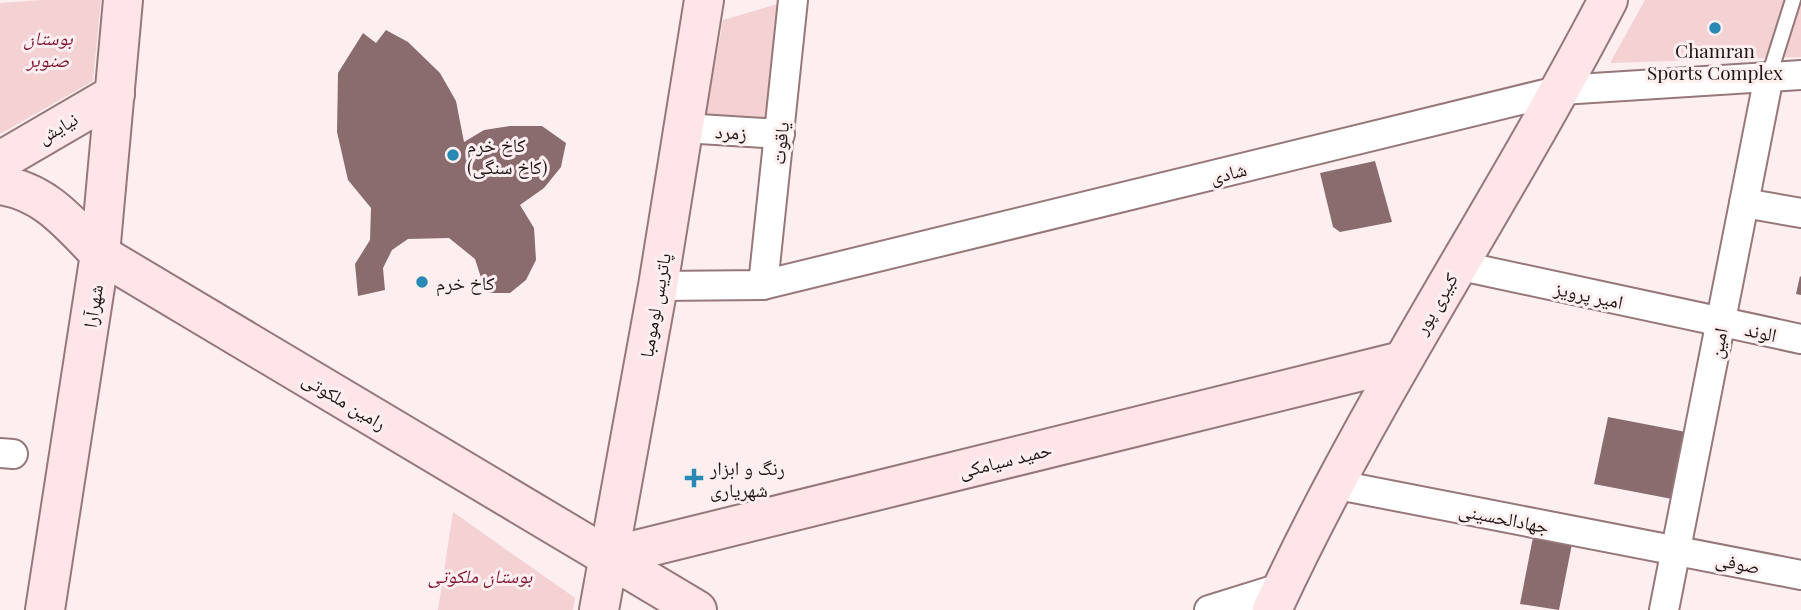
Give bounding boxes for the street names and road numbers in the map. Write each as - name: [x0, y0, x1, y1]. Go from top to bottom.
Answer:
- street label: نیایش: [32, 105, 82, 149]
- street label: زمرد: [715, 117, 747, 145]
- street label: یاقوت: [764, 120, 794, 166]
- street label: شادی: [1207, 155, 1249, 189]
- street label: پاتریس لومومبا: [632, 251, 676, 359]
- street label: کبیری پور: [1406, 267, 1463, 340]
- street label: امیر پرویز: [1551, 274, 1626, 314]
- street label: شهرآرا: [76, 282, 108, 330]
- street label: الوند: [1743, 315, 1779, 347]
- street label: امین: [1701, 325, 1733, 361]
- street label: رامین ملکوتی: [298, 365, 392, 435]
- street label: حمید سیامکی: [956, 435, 1054, 483]
- street label: جهادالحسینی: [1457, 496, 1551, 538]
- street label: صوفی: [1714, 545, 1762, 579]

